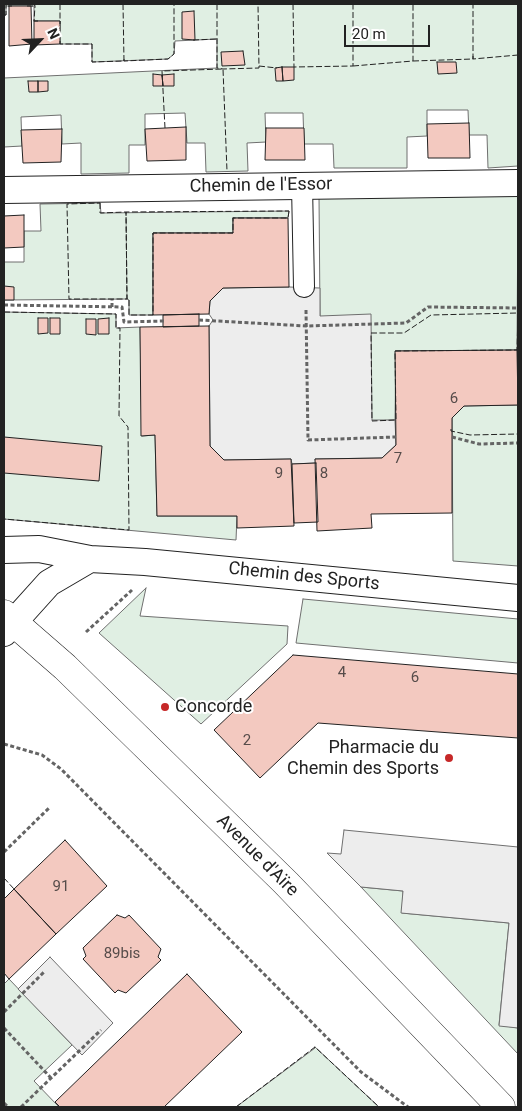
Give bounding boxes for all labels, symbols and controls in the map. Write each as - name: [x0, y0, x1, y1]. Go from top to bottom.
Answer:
- north arrow: [15, 15, 65, 65]
- scale bar: [347, 15, 433, 47]
- text: 20 m: [352, 25, 386, 43]
- text: N: [44, 26, 63, 42]
- street label: Chemin de l'Essor: [190, 174, 332, 198]
- house number: 6: [450, 390, 458, 408]
- house number: 7: [394, 450, 402, 468]
- house number: 9: [275, 465, 283, 483]
- house number: 8: [320, 465, 328, 483]
- street label: Chemin des Sports: [227, 558, 381, 596]
- house number: 4: [338, 664, 346, 682]
- house number: 6: [411, 669, 419, 687]
- place label: Concorde: [175, 696, 252, 718]
- marker: Concorde: [159, 701, 171, 713]
- house number: 2: [243, 732, 251, 750]
- place label: Pharmacie du Chemin des Sports: [287, 737, 439, 780]
- marker: Pharmacie du Chemin des Sports: [443, 752, 455, 764]
- street label: Avenue d'Aïre: [211, 810, 303, 902]
- house number: 91: [53, 878, 69, 896]
- house number: 89bis: [104, 945, 140, 963]

